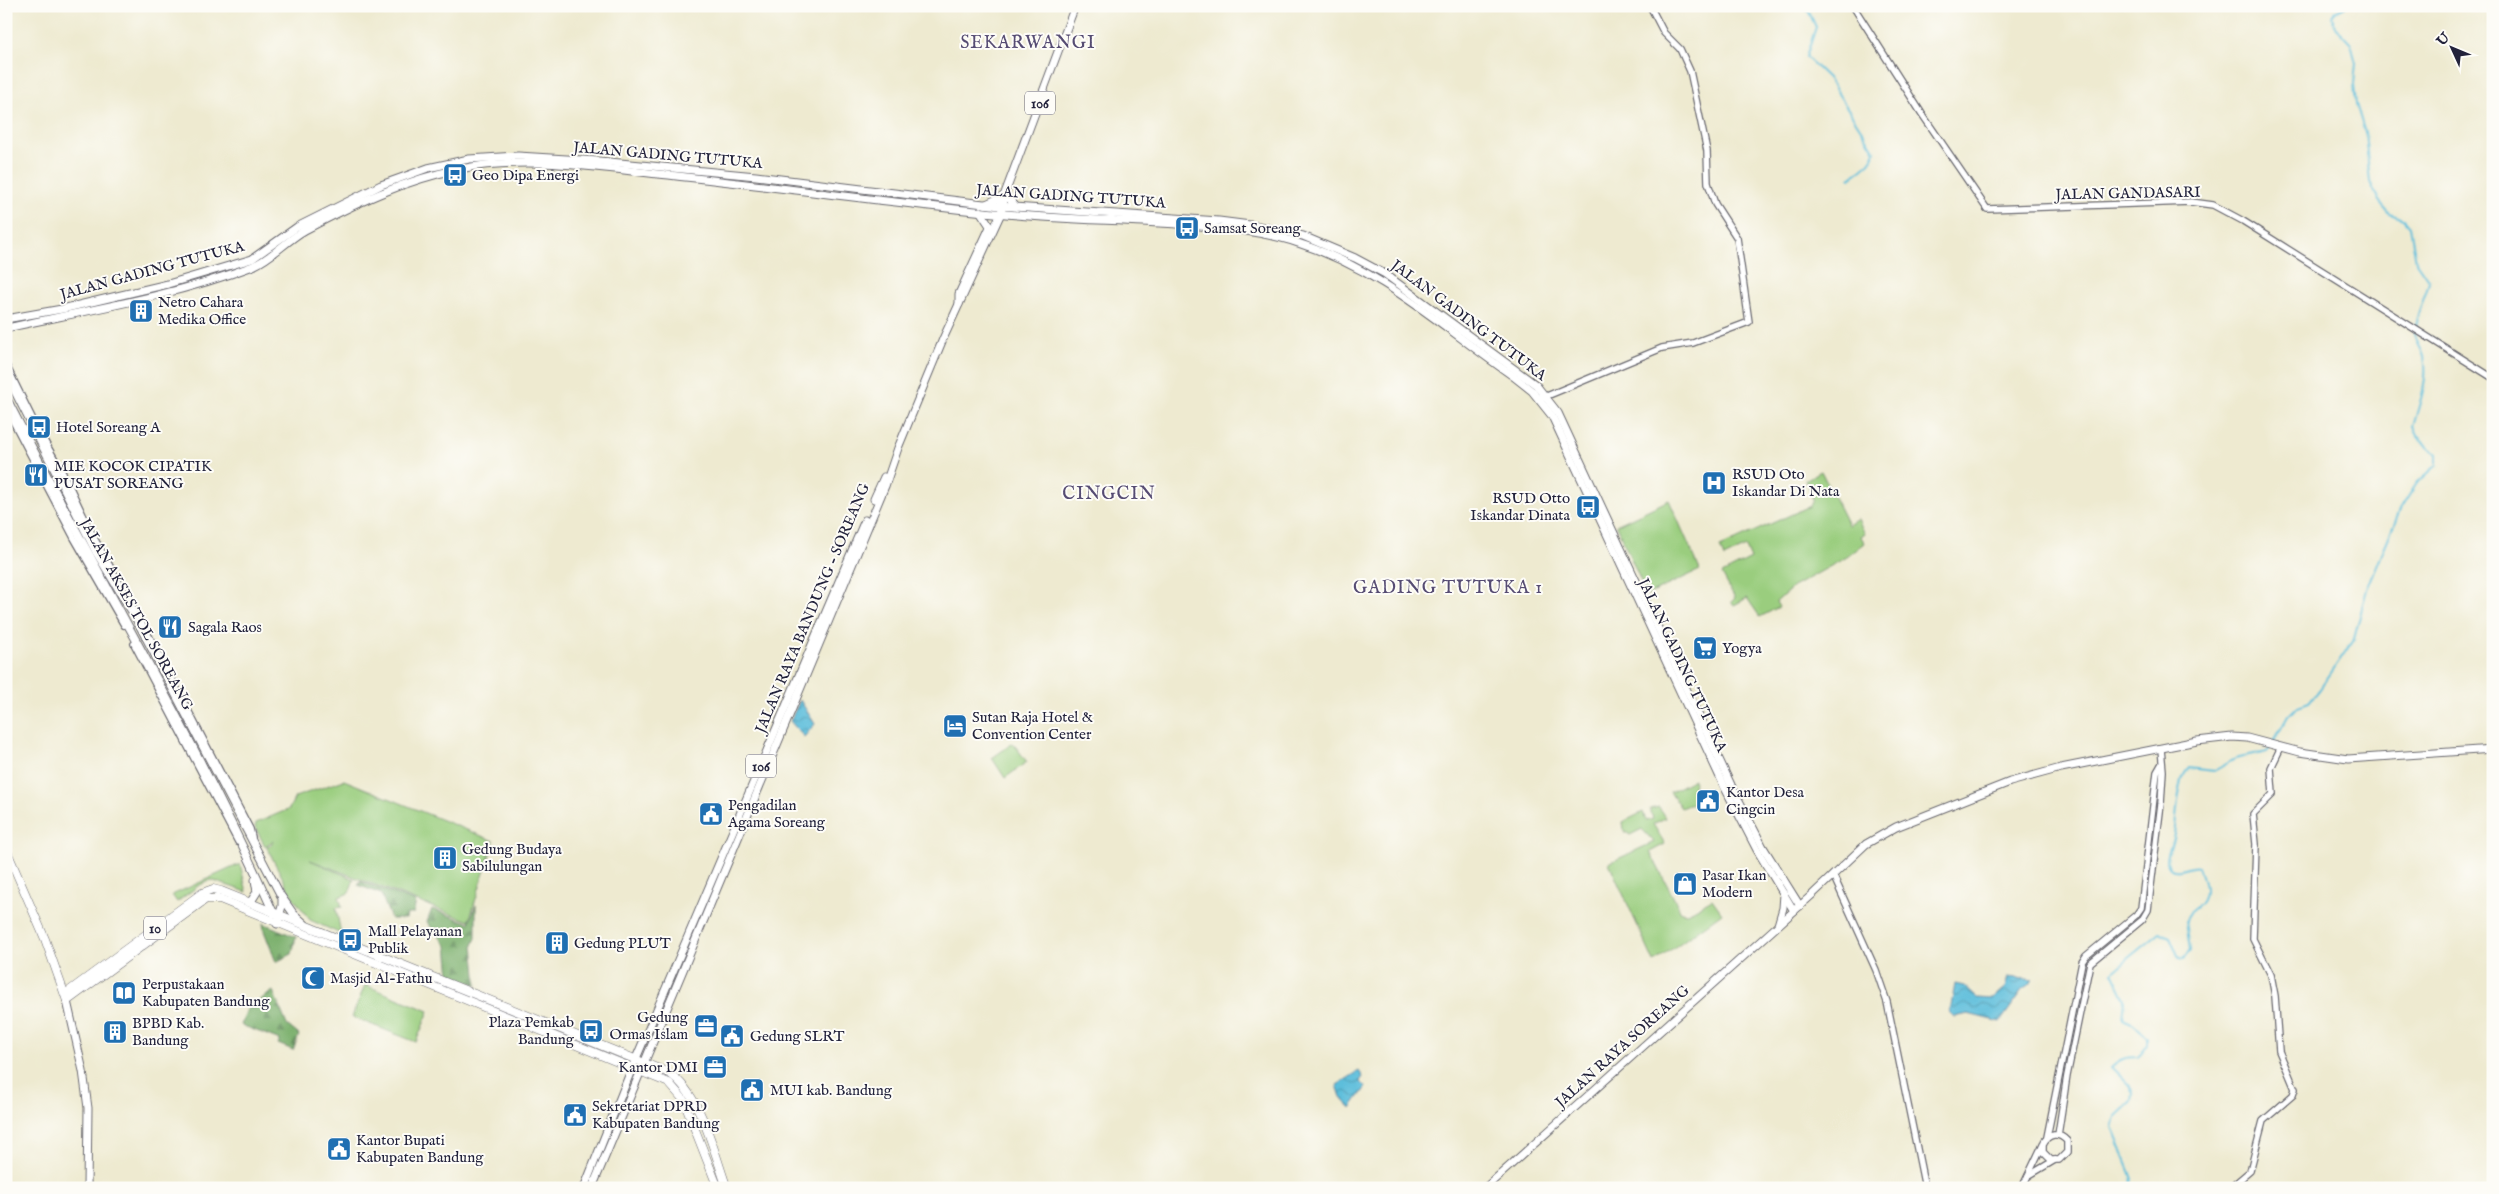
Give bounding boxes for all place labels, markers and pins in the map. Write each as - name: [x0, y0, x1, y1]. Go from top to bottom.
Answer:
- bus stop icon: Geo Dipa Energi: [442, 162, 468, 188]
- place label: Geo Dipa Energi: [472, 166, 579, 185]
- bus stop icon: Samsat Soreang: [1174, 215, 1200, 241]
- place label: Samsat Soreang: [1204, 219, 1302, 238]
- place label: Netro Cahara Medika Office: [158, 293, 246, 329]
- building icon: Netro Cahara Medika Office: [128, 298, 154, 324]
- bus stop icon: Hotel Soreang A: [26, 414, 52, 440]
- place label: Hotel Soreang A: [56, 418, 161, 437]
- place label: MIE KOCOK CIPATIK PUSAT SOREANG: [54, 457, 212, 493]
- restaurant icon: MIE KOCOK CIPATIK PUSAT SOREANG: [23, 462, 49, 488]
- place label: RSUD Oto Iskandar Di Nata: [1732, 465, 1840, 501]
- hospital icon: RSUD Oto Iskandar Di Nata: [1701, 470, 1727, 496]
- place label: RSUD Otto Iskandar Dinata: [1470, 489, 1571, 525]
- bus stop icon: RSUD Otto Iskandar Dinata: [1575, 494, 1601, 520]
- restaurant icon: Sagala Raos: [157, 614, 183, 640]
- place label: Sagala Raos: [188, 618, 262, 637]
- supermarket icon: Yogya: [1692, 635, 1718, 661]
- place label: Yogya: [1722, 639, 1762, 658]
- place label: Sutan Raja Hotel & Convention Center: [972, 708, 1093, 744]
- hotel icon: Sutan Raja Hotel & Convention Center: [942, 713, 968, 739]
- place label: Kantor Desa Cingcin: [1726, 783, 1804, 819]
- public building icon: Kantor Desa Cingcin: [1695, 788, 1721, 814]
- place label: Pengadilan Agama Soreang: [727, 796, 826, 832]
- public building icon: Pengadilan Agama Soreang: [698, 801, 724, 827]
- place label: Gedung Budaya Sabilulungan: [462, 840, 562, 876]
- building icon: Gedung Budaya Sabilulungan: [432, 845, 458, 871]
- place label: Pasar Ikan Modern: [1702, 866, 1767, 902]
- shop icon: Pasar Ikan Modern: [1672, 871, 1698, 897]
- place label: Mall Pelayanan Publik: [368, 922, 462, 958]
- bus stop icon: Mall Pelayanan Publik: [337, 927, 363, 953]
- building icon: Gedung PLUT: [544, 930, 570, 956]
- place label: Gedung PLUT: [574, 934, 671, 953]
- mosque icon: Masjid Al-Fathu: [300, 965, 326, 991]
- place label: Masjid Al-Fathu: [330, 969, 433, 988]
- place label: Perpustakaan Kabupaten Bandung: [142, 975, 270, 1011]
- library icon: Perpustakaan Kabupaten Bandung: [111, 980, 137, 1006]
- place label: Gedung Ormas Islam: [610, 1008, 689, 1044]
- place label: Plaza Pemkab Bandung: [489, 1013, 575, 1049]
- office icon: Gedung Ormas Islam: [693, 1013, 719, 1039]
- place label: BPBD Kab. Bandung: [132, 1014, 204, 1050]
- bus stop icon: Plaza Pemkab Bandung: [578, 1018, 604, 1044]
- building icon: BPBD Kab. Bandung: [102, 1019, 128, 1045]
- public building icon: Gedung SLRT: [719, 1023, 745, 1049]
- place label: Gedung SLRT: [750, 1027, 844, 1046]
- office icon: Kantor DMI: [702, 1054, 728, 1080]
- place label: Kantor DMI: [618, 1058, 699, 1077]
- public building icon: MUI kab. Bandung: [739, 1077, 765, 1103]
- place label: MUI kab. Bandung: [770, 1081, 893, 1100]
- place label: Sekretariat DPRD Kabupaten Bandung: [592, 1097, 720, 1133]
- public building icon: Sekretariat DPRD Kabupaten Bandung: [562, 1102, 588, 1128]
- place label: Kantor Bupati Kabupaten Bandung: [356, 1131, 484, 1167]
- public building icon: Kantor Bupati Kabupaten Bandung: [326, 1136, 352, 1162]

